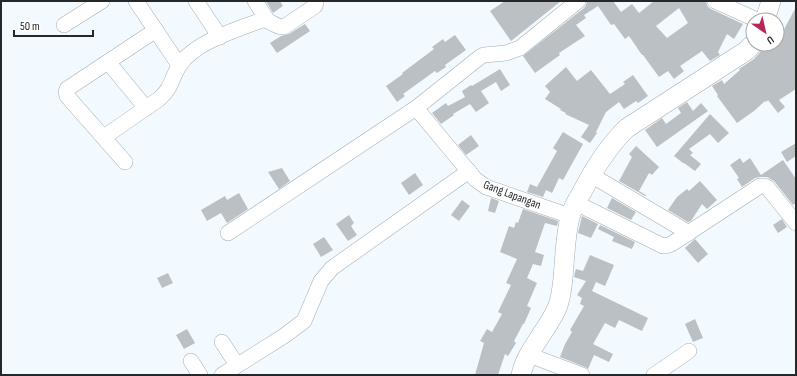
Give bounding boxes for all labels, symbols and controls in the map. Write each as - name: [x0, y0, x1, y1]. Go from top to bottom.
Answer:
- scale bar: [14, 12, 93, 38]
- north arrow: [745, 12, 785, 52]
- text: 50 m: [20, 19, 40, 34]
- text: U: [764, 33, 776, 47]
- street label: Gang Lapangan: [481, 177, 543, 213]

